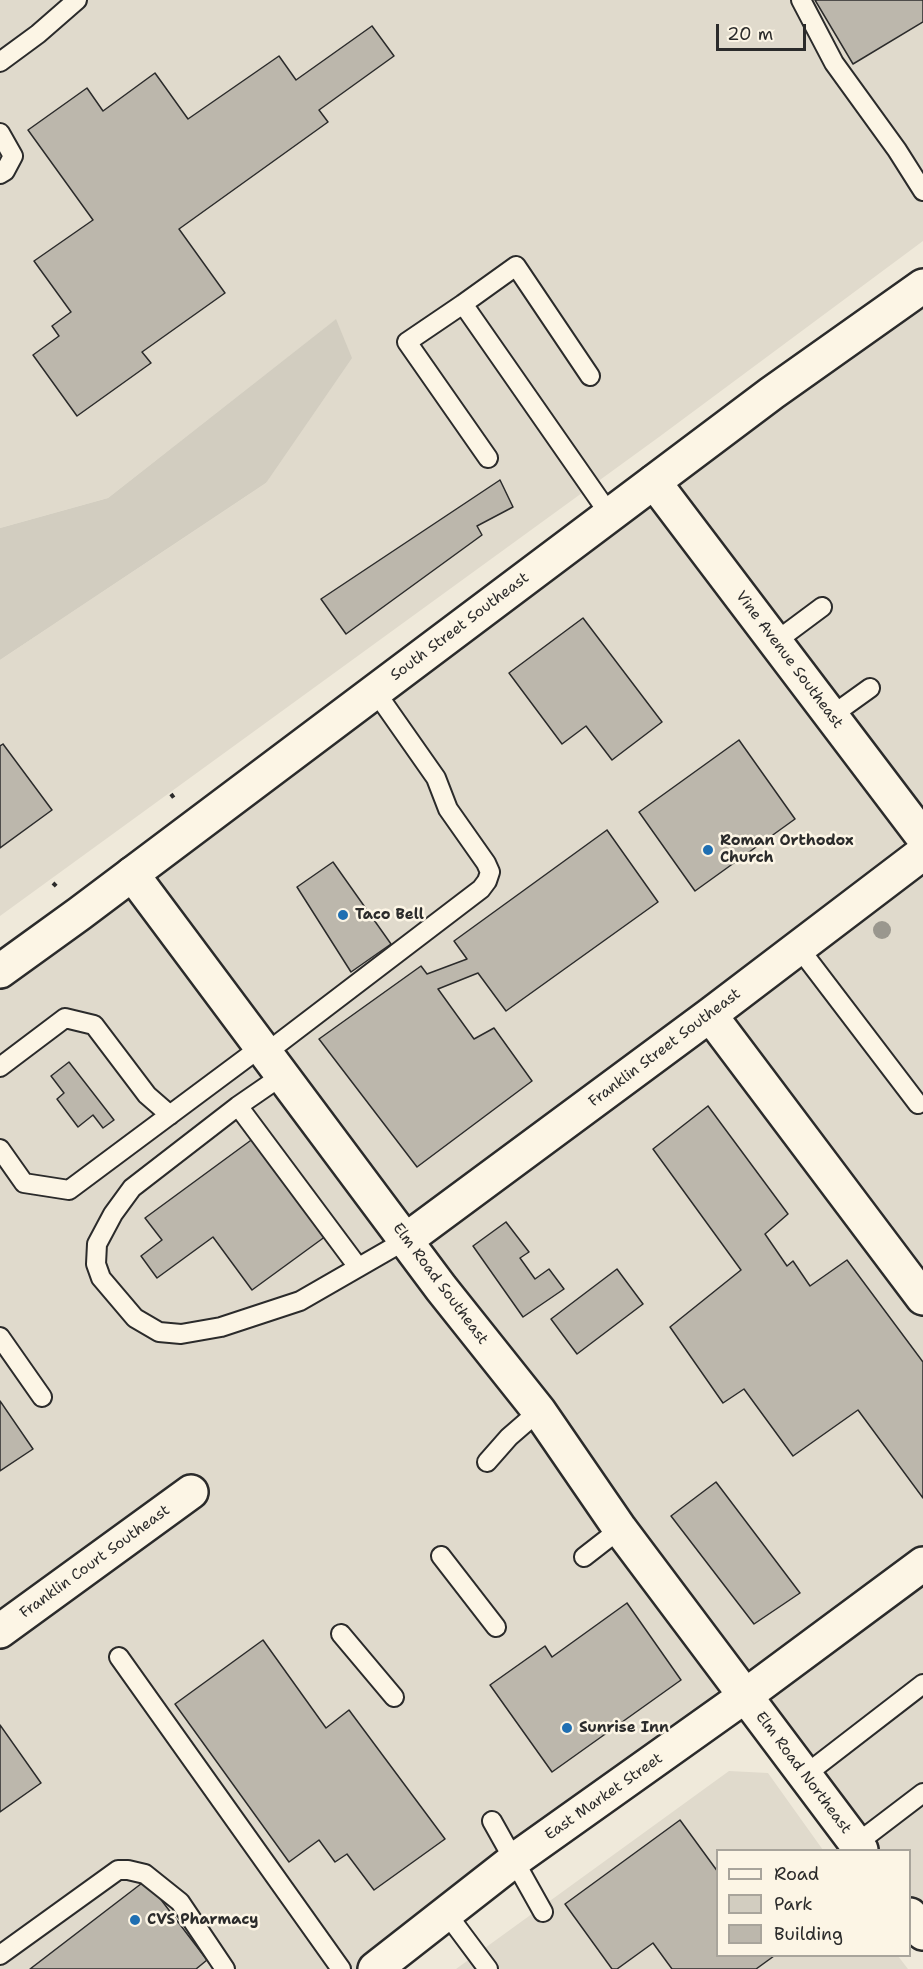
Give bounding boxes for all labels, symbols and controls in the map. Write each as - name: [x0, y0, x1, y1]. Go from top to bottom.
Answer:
- scale bar: [719, 12, 809, 50]
- text: 20 m: [727, 22, 773, 46]
- street label: South Street Southeast: [387, 569, 533, 685]
- street label: Vine Avenue Southeast: [731, 588, 847, 732]
- place label: Roman Orthodox Church: [720, 832, 854, 867]
- marker: Roman Orthodox Church: [701, 843, 715, 857]
- place label: Taco Bell: [355, 906, 424, 924]
- marker: Taco Bell: [336, 908, 350, 922]
- street label: Franklin Street Southeast: [586, 985, 744, 1111]
- street label: Elm Road Southeast: [389, 1220, 491, 1348]
- street label: Franklin Court Southeast: [17, 1502, 173, 1622]
- street label: Elm Road Northeast: [751, 1708, 855, 1838]
- place label: Sunrise Inn: [579, 1719, 669, 1737]
- marker: Sunrise Inn: [560, 1721, 574, 1735]
- street label: East Market Street: [542, 1750, 666, 1844]
- legend: [716, 1849, 911, 1957]
- text: Road: [774, 1862, 819, 1886]
- text: Park: [774, 1892, 813, 1916]
- place label: CVS Pharmacy: [147, 1911, 258, 1929]
- marker: CVS Pharmacy: [128, 1913, 142, 1927]
- text: Building: [774, 1922, 843, 1946]

